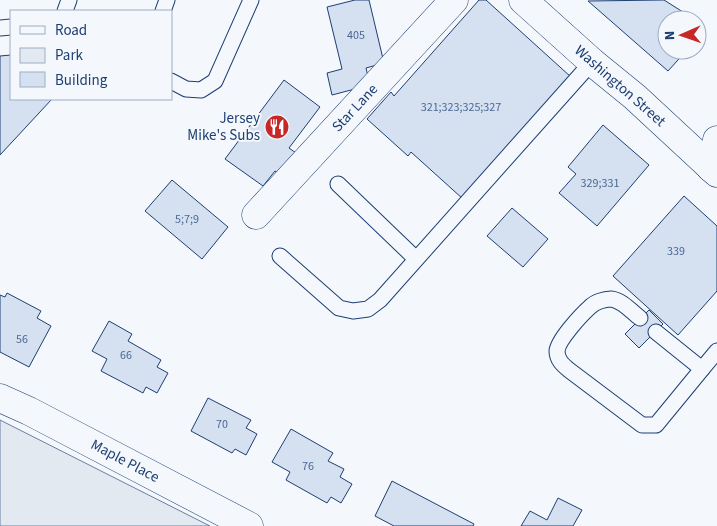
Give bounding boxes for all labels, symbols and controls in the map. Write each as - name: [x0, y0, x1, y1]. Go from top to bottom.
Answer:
- legend: [10, 10, 172, 100]
- north arrow: [657, 10, 707, 60]
- text: Road: [55, 20, 87, 41]
- house number: 405: [347, 27, 365, 44]
- text: N: [660, 30, 680, 40]
- street label: Washington Street: [570, 40, 670, 132]
- text: Park: [55, 45, 84, 66]
- text: Building: [55, 70, 108, 91]
- street label: Star Lane: [327, 79, 383, 137]
- house number: 321;323;325;327: [421, 99, 501, 116]
- place label: Jersey Mike's Subs: [187, 108, 260, 146]
- restaurant icon: Jersey Mike's Subs: [264, 114, 290, 140]
- house number: 329;331: [581, 175, 619, 192]
- house number: 5;7;9: [175, 211, 199, 228]
- house number: 339: [667, 243, 685, 260]
- house number: 56: [16, 331, 28, 348]
- house number: 66: [120, 347, 132, 364]
- house number: 70: [216, 416, 228, 433]
- street label: Maple Place: [87, 434, 163, 488]
- house number: 76: [302, 458, 314, 475]

